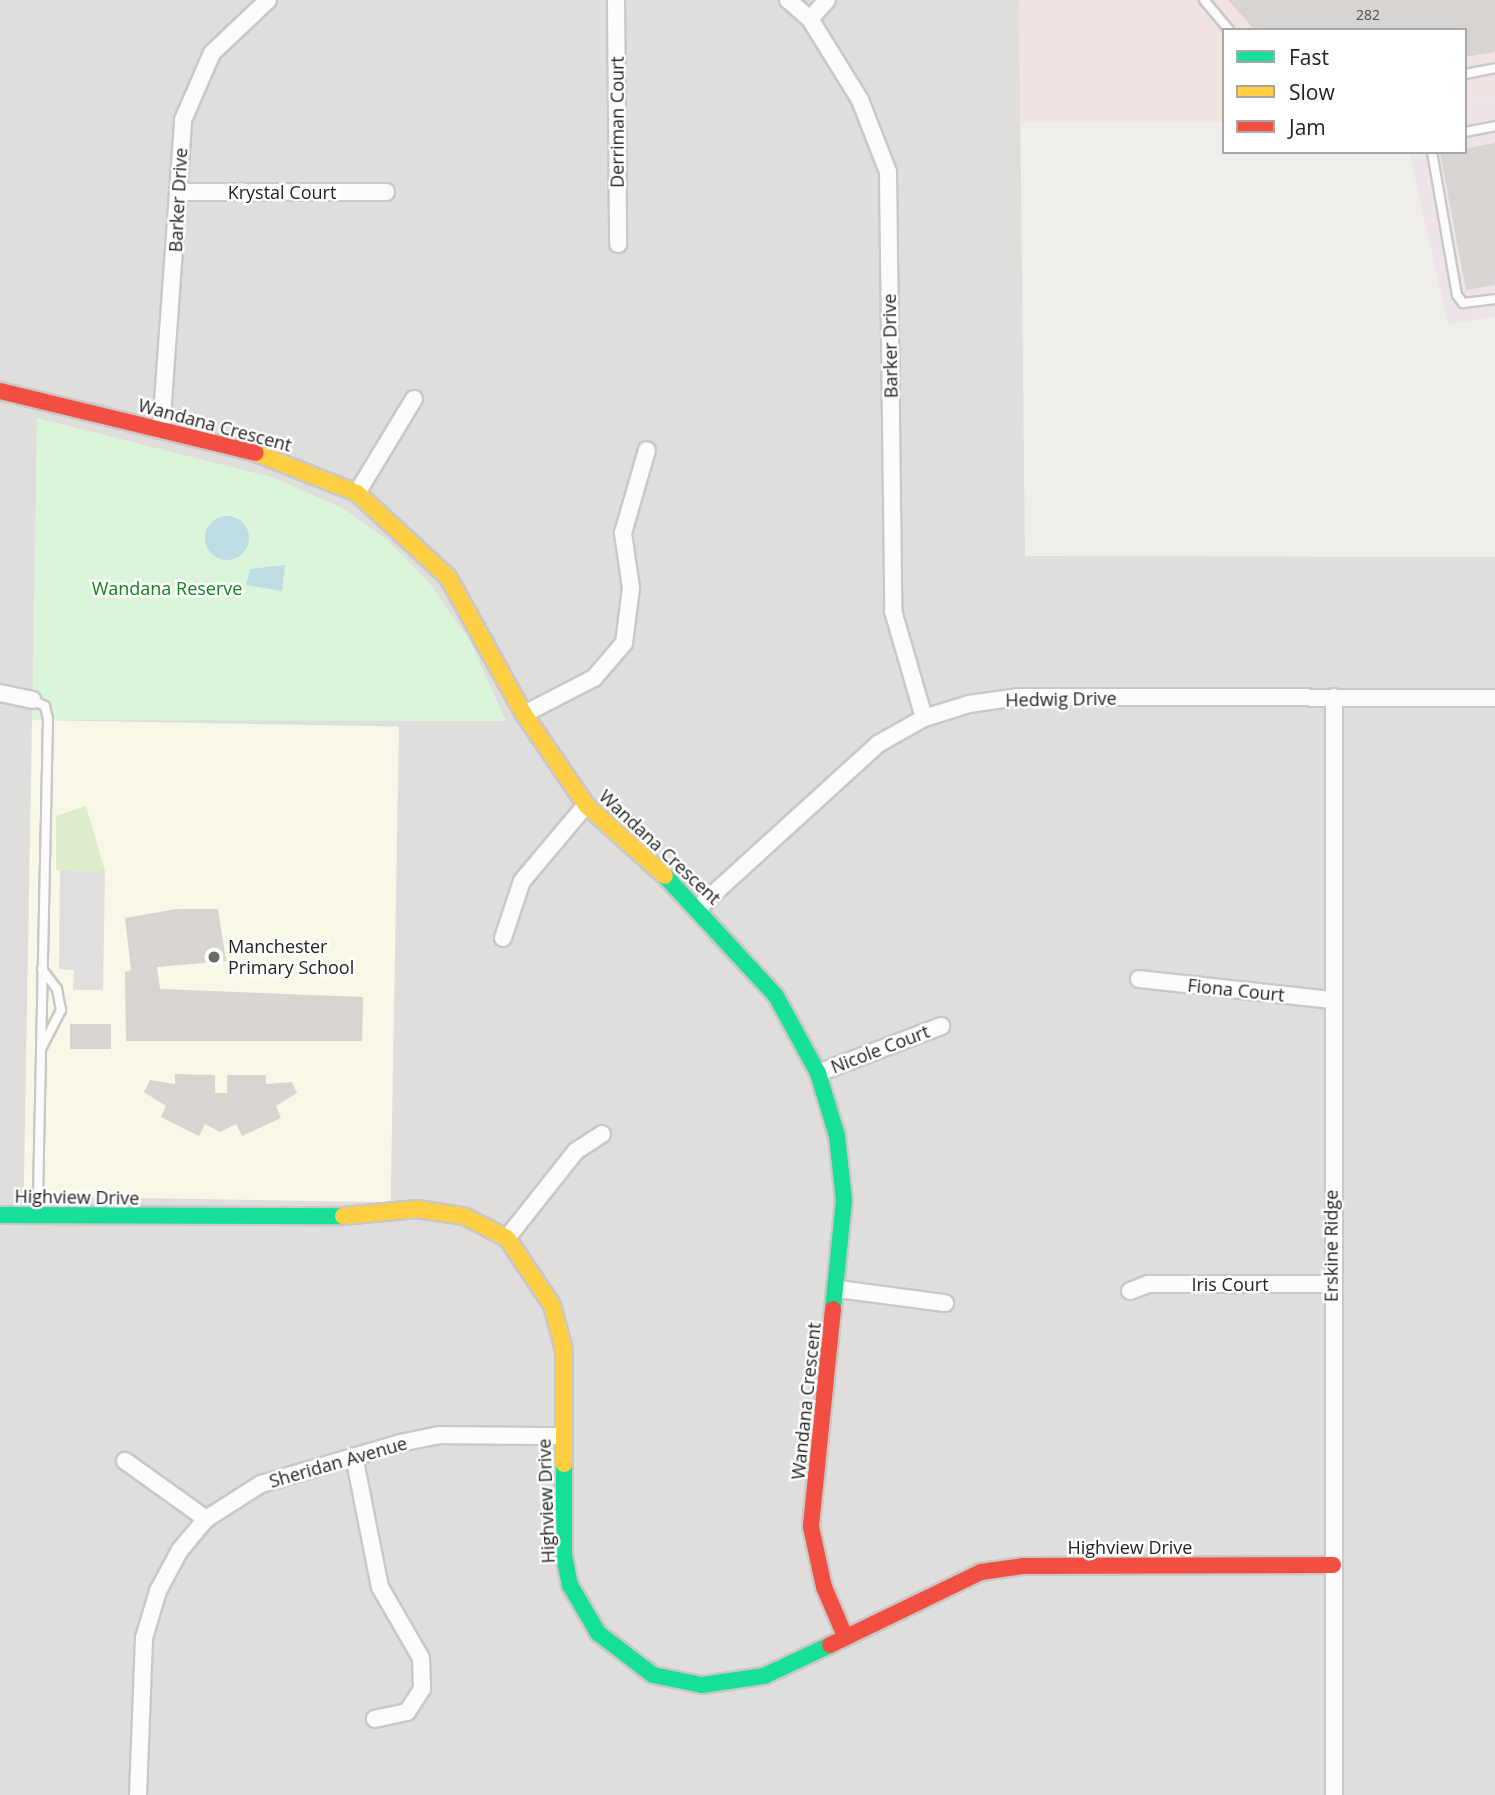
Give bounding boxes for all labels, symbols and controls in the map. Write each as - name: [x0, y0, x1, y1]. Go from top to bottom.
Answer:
- house number: 282: [1356, 7, 1380, 23]
- legend: [1222, 28, 1467, 154]
- text: Fast: [1289, 43, 1329, 71]
- street label: Derriman Court: [606, 56, 628, 188]
- text: Slow: [1289, 78, 1335, 106]
- text: Jam: [1289, 113, 1326, 141]
- street label: Barker Drive: [164, 147, 192, 253]
- street label: Krystal Court: [228, 181, 336, 203]
- street label: Barker Drive: [878, 293, 902, 399]
- street label: Wandana Crescent: [136, 394, 294, 456]
- park label: Wandana Reserve: [92, 577, 242, 599]
- street label: Hedwig Drive: [1005, 687, 1117, 711]
- street label: Wandana Crescent: [595, 785, 725, 909]
- place label: Manchester Primary School: [228, 936, 354, 978]
- marker: Manchester Primary School: [206, 949, 222, 965]
- street label: Fiona Court: [1186, 974, 1286, 1006]
- street label: Nicole Court: [828, 1020, 932, 1078]
- street label: Highview Drive: [14, 1185, 140, 1209]
- street label: Erskine Ridge: [1320, 1190, 1342, 1302]
- street label: Iris Court: [1191, 1273, 1269, 1295]
- street label: Wandana Crescent: [787, 1321, 825, 1481]
- street label: Sheridan Avenue: [267, 1432, 409, 1492]
- street label: Highview Drive: [533, 1438, 559, 1564]
- street label: Highview Drive: [1068, 1536, 1192, 1558]

